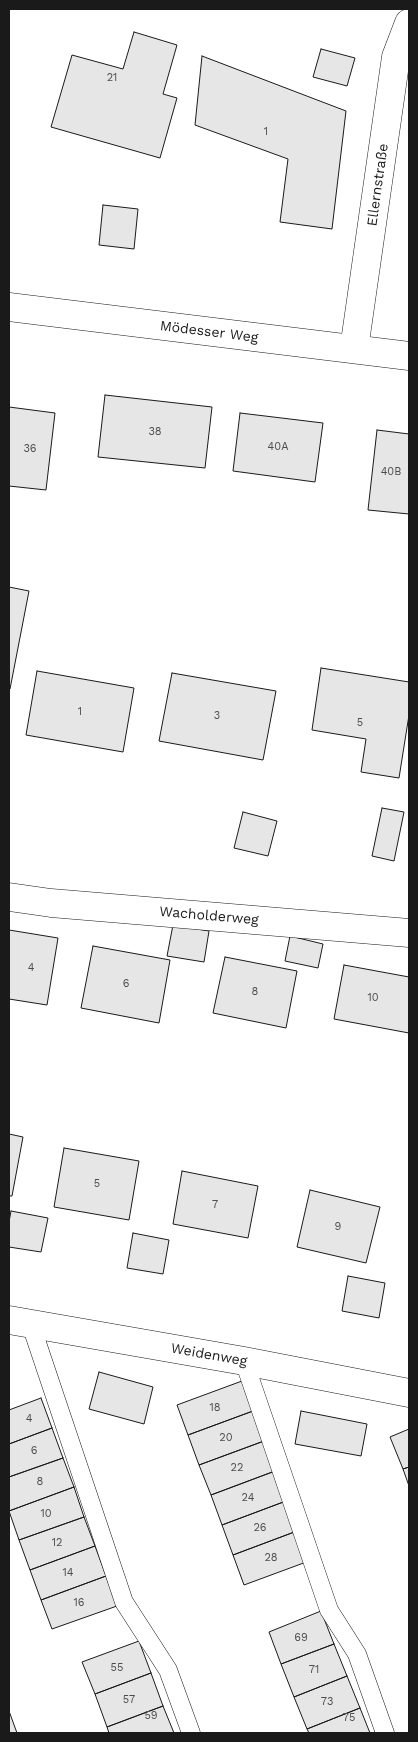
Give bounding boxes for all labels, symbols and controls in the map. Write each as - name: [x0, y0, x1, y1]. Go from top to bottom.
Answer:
- house number: 21: [107, 71, 117, 85]
- house number: 1: [264, 125, 268, 139]
- street label: Ellernstraße: [364, 143, 392, 227]
- street label: Mödesser Weg: [159, 318, 259, 346]
- house number: 38: [148, 425, 162, 439]
- house number: 40A: [268, 440, 288, 454]
- house number: 36: [23, 442, 37, 456]
- house number: 40B: [381, 465, 401, 479]
- house number: 1: [78, 705, 82, 719]
- house number: 3: [214, 709, 220, 723]
- house number: 5: [357, 716, 363, 730]
- street label: Wacholderweg: [159, 903, 259, 929]
- house number: 4: [28, 961, 34, 975]
- house number: 6: [123, 977, 129, 991]
- house number: 8: [252, 985, 258, 999]
- house number: 10: [367, 991, 379, 1005]
- house number: 5: [94, 1177, 100, 1191]
- house number: 7: [212, 1198, 218, 1212]
- house number: 9: [335, 1220, 341, 1234]
- street label: Weidenweg: [170, 1340, 248, 1370]
- house number: 18: [209, 1401, 221, 1415]
- house number: 4: [26, 1412, 32, 1426]
- house number: 20: [219, 1431, 233, 1445]
- house number: 6: [31, 1444, 37, 1458]
- house number: 22: [231, 1461, 243, 1475]
- house number: 8: [37, 1475, 43, 1489]
- house number: 24: [242, 1491, 254, 1505]
- house number: 10: [40, 1507, 52, 1521]
- house number: 26: [253, 1521, 267, 1535]
- house number: 12: [52, 1536, 62, 1550]
- house number: 28: [264, 1551, 278, 1565]
- house number: 14: [62, 1566, 74, 1580]
- house number: 16: [74, 1596, 84, 1610]
- house number: 69: [294, 1631, 308, 1645]
- house number: 55: [111, 1661, 123, 1675]
- house number: 71: [309, 1663, 319, 1677]
- house number: 57: [123, 1693, 135, 1707]
- house number: 73: [321, 1695, 333, 1709]
- house number: 59: [144, 1709, 158, 1723]
- house number: 75: [343, 1711, 355, 1725]

